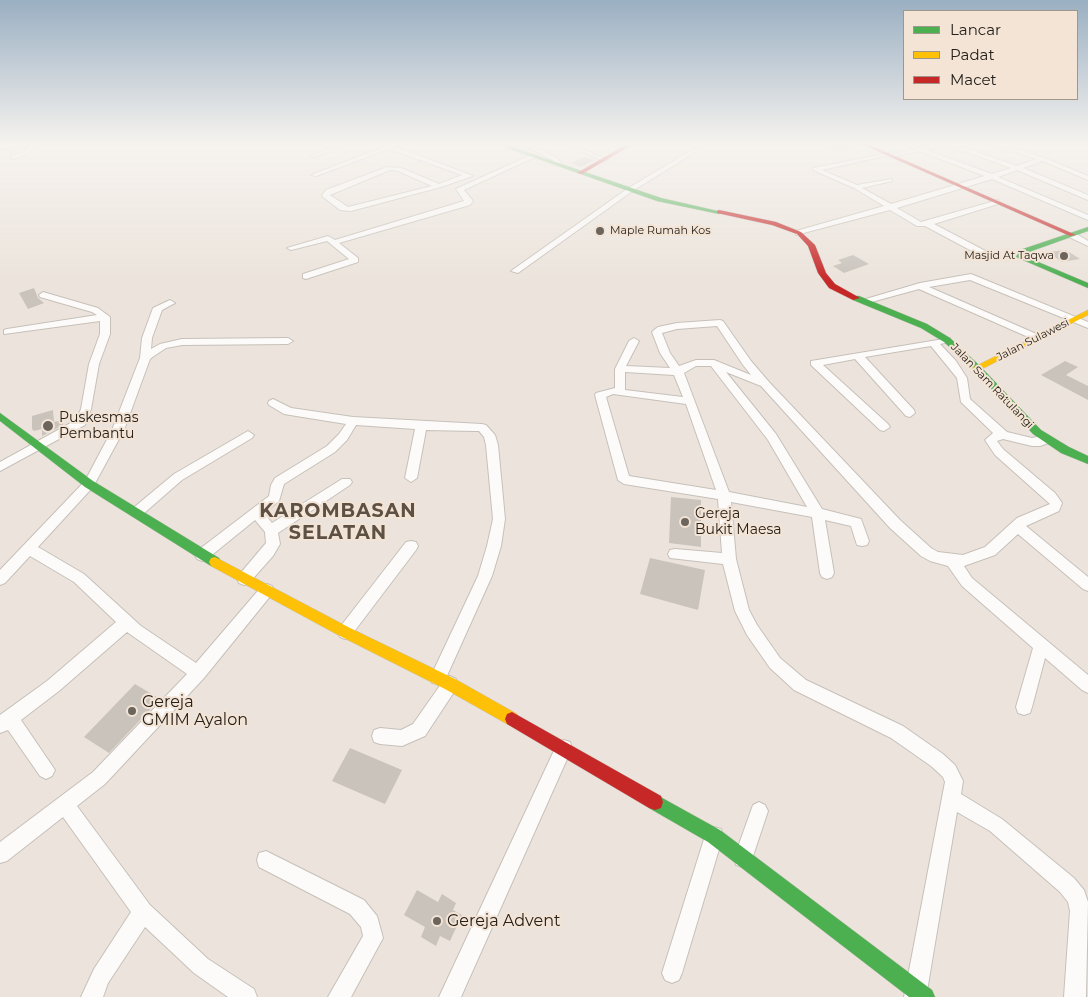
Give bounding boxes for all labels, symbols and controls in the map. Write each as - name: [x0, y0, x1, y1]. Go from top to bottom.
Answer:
- legend: [903, 10, 1078, 100]
- text: Lancar: [950, 20, 1001, 39]
- text: Padat: [950, 45, 995, 64]
- text: Macet: [950, 70, 997, 89]
- place label: Maple Rumah Kos: [610, 224, 711, 238]
- marker: Maple Rumah Kos: [594, 225, 606, 237]
- place label: Masjid At Taqwa: [964, 249, 1054, 263]
- marker: Masjid At Taqwa: [1058, 250, 1070, 262]
- street label: Jalan Sulawesi: [994, 316, 1072, 364]
- street label: Jalan Sam Ratulangi: [948, 341, 1036, 431]
- place label: Puskesmas Pembantu: [59, 410, 139, 442]
- marker: Puskesmas Pembantu: [41, 419, 55, 433]
- district label: KAROMBASAN SELATAN: [258, 500, 418, 544]
- place label: Gereja Bukit Maesa: [695, 506, 782, 538]
- marker: Gereja Bukit Maesa: [679, 516, 691, 528]
- place label: Gereja GMIM Ayalon: [142, 692, 248, 730]
- marker: Gereja GMIM Ayalon: [126, 705, 138, 717]
- place label: Gereja Advent: [447, 911, 560, 931]
- marker: Gereja Advent: [431, 915, 443, 927]

